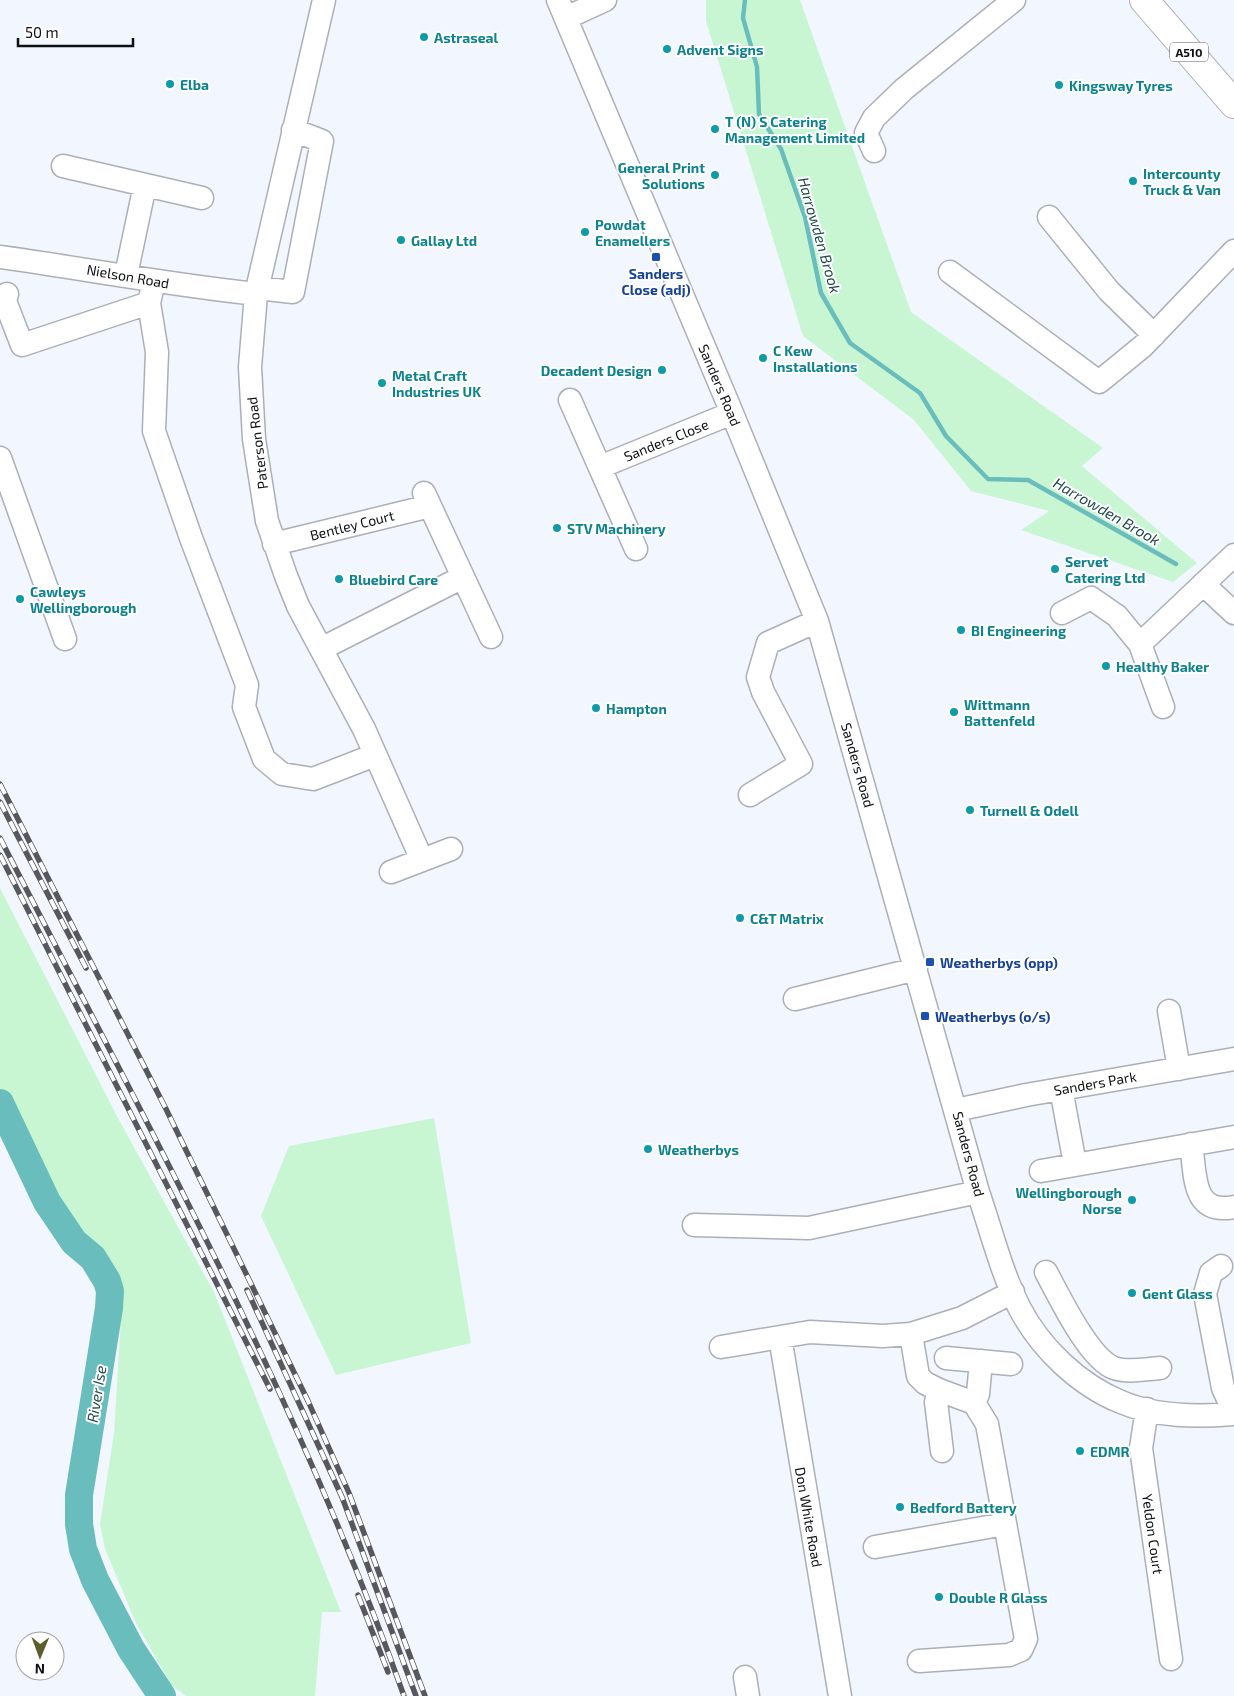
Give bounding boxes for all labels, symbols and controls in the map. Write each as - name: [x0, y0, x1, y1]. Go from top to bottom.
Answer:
- scale bar: [18, 15, 132, 47]
- text: 50 m: [25, 23, 59, 41]
- place label: Astraseal: [434, 29, 499, 46]
- marker: Astraseal: [418, 31, 430, 43]
- place label: Advent Signs: [677, 41, 763, 58]
- road number: A510: [1170, 42, 1208, 62]
- marker: Advent Signs: [661, 43, 673, 55]
- place label: Elba: [180, 76, 209, 93]
- place label: Kingsway Tyres: [1069, 77, 1173, 94]
- marker: Elba: [164, 78, 176, 90]
- marker: Kingsway Tyres: [1053, 79, 1065, 91]
- place label: T (N) S Catering Management Limited: [725, 113, 865, 146]
- marker: T (N) S Catering Management Limited: [709, 123, 721, 135]
- place label: General Print Solutions: [618, 159, 705, 192]
- place label: Intercounty Truck & Van: [1143, 165, 1221, 198]
- marker: General Print Solutions: [709, 169, 721, 181]
- water label: Harrowden Brook: [795, 175, 845, 295]
- marker: Intercounty Truck & Van: [1127, 175, 1139, 187]
- place label: Powdat Enamellers: [595, 216, 670, 249]
- marker: Powdat Enamellers: [579, 226, 591, 238]
- place label: Gallay Ltd: [411, 232, 477, 249]
- marker: Gallay Ltd: [395, 234, 407, 246]
- marker: Sanders Close (adj): [650, 251, 662, 263]
- street label: Nielson Road: [85, 260, 171, 292]
- place label: Sanders Close (adj): [621, 265, 691, 298]
- street label: Sanders Road: [695, 341, 745, 429]
- place label: C Kew Installations: [773, 342, 858, 375]
- marker: C Kew Installations: [757, 352, 769, 364]
- place label: Decadent Design: [541, 362, 652, 379]
- marker: Decadent Design: [656, 364, 668, 376]
- place label: Metal Craft Industries UK: [392, 367, 481, 400]
- marker: Metal Craft Industries UK: [376, 377, 388, 389]
- street label: Paterson Road: [243, 396, 271, 490]
- street label: Sanders Close: [621, 415, 711, 465]
- water label: Harrowden Brook: [1051, 473, 1164, 549]
- street label: Bentley Court: [308, 506, 396, 544]
- place label: STV Machinery: [567, 520, 666, 537]
- marker: STV Machinery: [551, 522, 563, 534]
- place label: Servet Catering Ltd: [1065, 553, 1145, 586]
- marker: Servet Catering Ltd: [1049, 563, 1061, 575]
- place label: Bluebird Care: [349, 571, 438, 588]
- marker: Bluebird Care: [333, 573, 345, 585]
- place label: Cawleys Wellingborough: [30, 583, 136, 616]
- marker: Cawleys Wellingborough: [14, 593, 26, 605]
- place label: BI Engineering: [971, 622, 1066, 639]
- marker: BI Engineering: [955, 624, 967, 636]
- place label: Healthy Baker: [1116, 658, 1209, 675]
- marker: Healthy Baker: [1100, 660, 1112, 672]
- place label: Wittmann Battenfeld: [964, 696, 1035, 729]
- place label: Hampton: [606, 700, 667, 717]
- marker: Hampton: [590, 702, 602, 714]
- marker: Wittmann Battenfeld: [948, 706, 960, 718]
- street label: Sanders Road: [838, 721, 878, 809]
- place label: Turnell & Odell: [980, 802, 1079, 819]
- marker: Turnell & Odell: [964, 804, 976, 816]
- place label: C&T Matrix: [750, 910, 824, 927]
- marker: C&T Matrix: [734, 912, 746, 924]
- place label: Weatherbys (opp): [940, 954, 1058, 971]
- marker: Weatherbys (opp): [924, 956, 936, 968]
- place label: Weatherbys (o/s): [935, 1008, 1050, 1025]
- marker: Weatherbys (o/s): [919, 1010, 931, 1022]
- street label: Sanders Park: [1052, 1067, 1138, 1099]
- street label: Sanders Road: [949, 1110, 989, 1198]
- place label: Weatherbys: [658, 1141, 739, 1158]
- marker: Weatherbys: [642, 1143, 654, 1155]
- place label: Wellingborough Norse: [1016, 1184, 1122, 1217]
- marker: Wellingborough Norse: [1126, 1194, 1138, 1206]
- place label: Gent Glass: [1142, 1285, 1213, 1302]
- marker: Gent Glass: [1126, 1287, 1138, 1299]
- water label: River Ise: [83, 1364, 109, 1424]
- place label: EDMR: [1090, 1443, 1130, 1460]
- marker: EDMR: [1074, 1445, 1086, 1457]
- street label: Don White Road: [792, 1466, 826, 1568]
- street label: Yeldon Court: [1139, 1493, 1167, 1575]
- place label: Bedford Battery: [910, 1499, 1017, 1516]
- marker: Bedford Battery: [894, 1501, 906, 1513]
- place label: Double R Glass: [949, 1589, 1048, 1606]
- marker: Double R Glass: [933, 1591, 945, 1603]
- north arrow: [15, 1631, 65, 1681]
- text: N: [35, 1661, 45, 1678]

